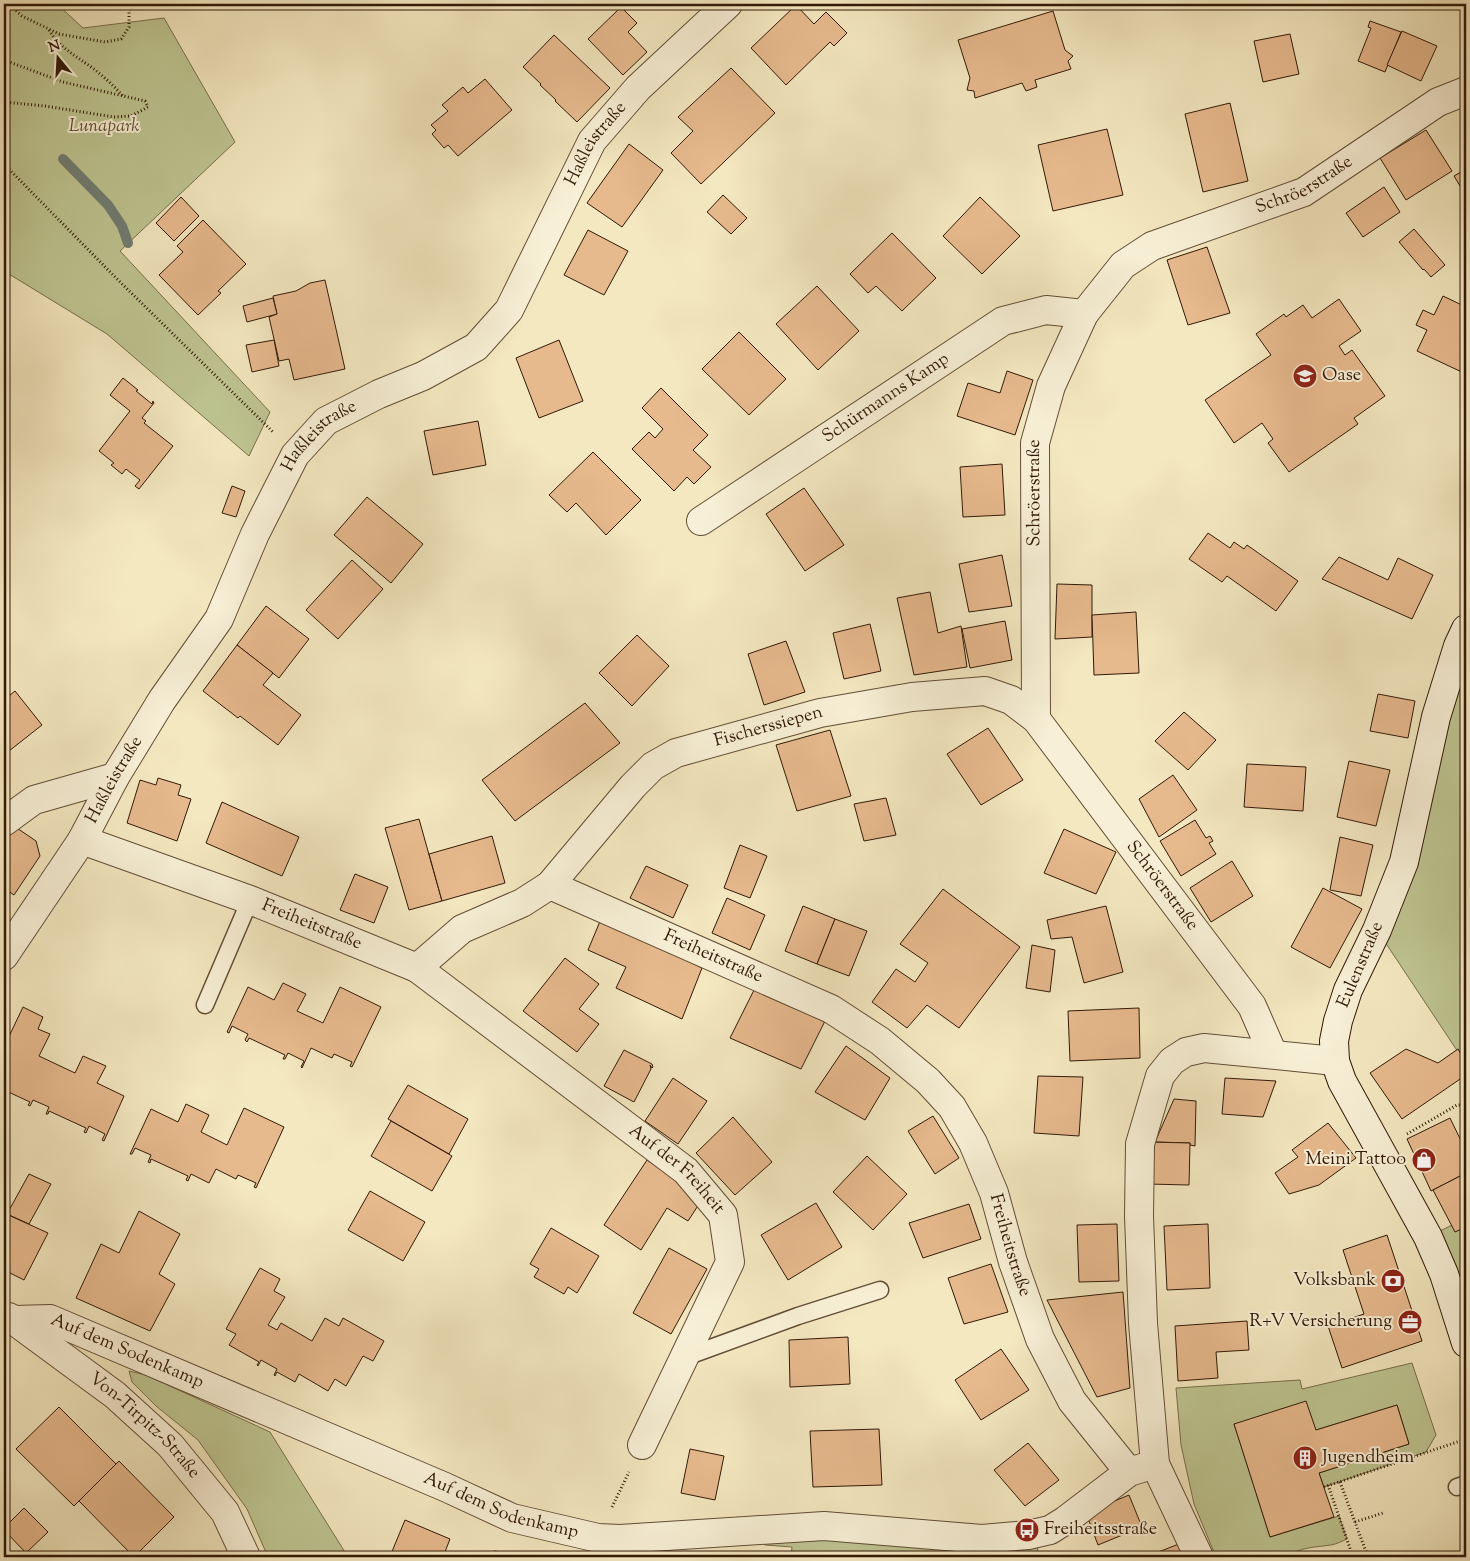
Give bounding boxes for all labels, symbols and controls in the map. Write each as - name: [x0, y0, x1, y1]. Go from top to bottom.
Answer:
- north arrow: [32, 32, 82, 82]
- text: N: [46, 36, 63, 59]
- street label: Haßleistraße: [559, 96, 633, 190]
- park label: Lunapark: [69, 114, 139, 140]
- street label: Schröerstraße: [1252, 150, 1358, 221]
- street label: Schürmanns Kamp: [817, 347, 955, 450]
- school or university icon: Oase: [1292, 363, 1318, 389]
- place label: Oase: [1322, 363, 1361, 389]
- street label: Haßleistraße: [276, 394, 362, 476]
- street label: Schröerstraße: [1022, 439, 1048, 547]
- street label: Fischerssiepen: [711, 700, 826, 755]
- street label: Haßleistraße: [80, 731, 150, 828]
- street label: Schröerstraße: [1119, 835, 1204, 937]
- street label: Freiheitstraße: [258, 893, 366, 957]
- street label: Eulenstraße: [1331, 918, 1391, 1012]
- street label: Freiheitstraße: [659, 924, 767, 990]
- street label: Auf der Freiheit: [623, 1119, 731, 1220]
- place label: Meini Tattoo: [1305, 1147, 1406, 1173]
- shop icon: Meini Tattoo: [1411, 1147, 1437, 1173]
- street label: Freiheitstraße: [982, 1191, 1037, 1300]
- place label: Volksbank: [1293, 1268, 1376, 1294]
- bank icon: Volksbank: [1380, 1268, 1406, 1294]
- street label: Auf dem Sodenkamp: [47, 1308, 208, 1396]
- place label: R+V Versicherung: [1249, 1309, 1392, 1335]
- office icon: R+V Versicherung: [1397, 1309, 1423, 1335]
- street label: Von-Tirpitz-Straße: [83, 1367, 206, 1485]
- building icon: Jugendheim: [1292, 1445, 1318, 1471]
- place label: Jugendheim: [1321, 1445, 1414, 1471]
- street label: Auf dem Sodenkamp: [419, 1466, 581, 1546]
- bus stop icon: Freiheitsstraße: [1014, 1517, 1040, 1543]
- place label: Freiheitsstraße: [1044, 1517, 1157, 1543]

